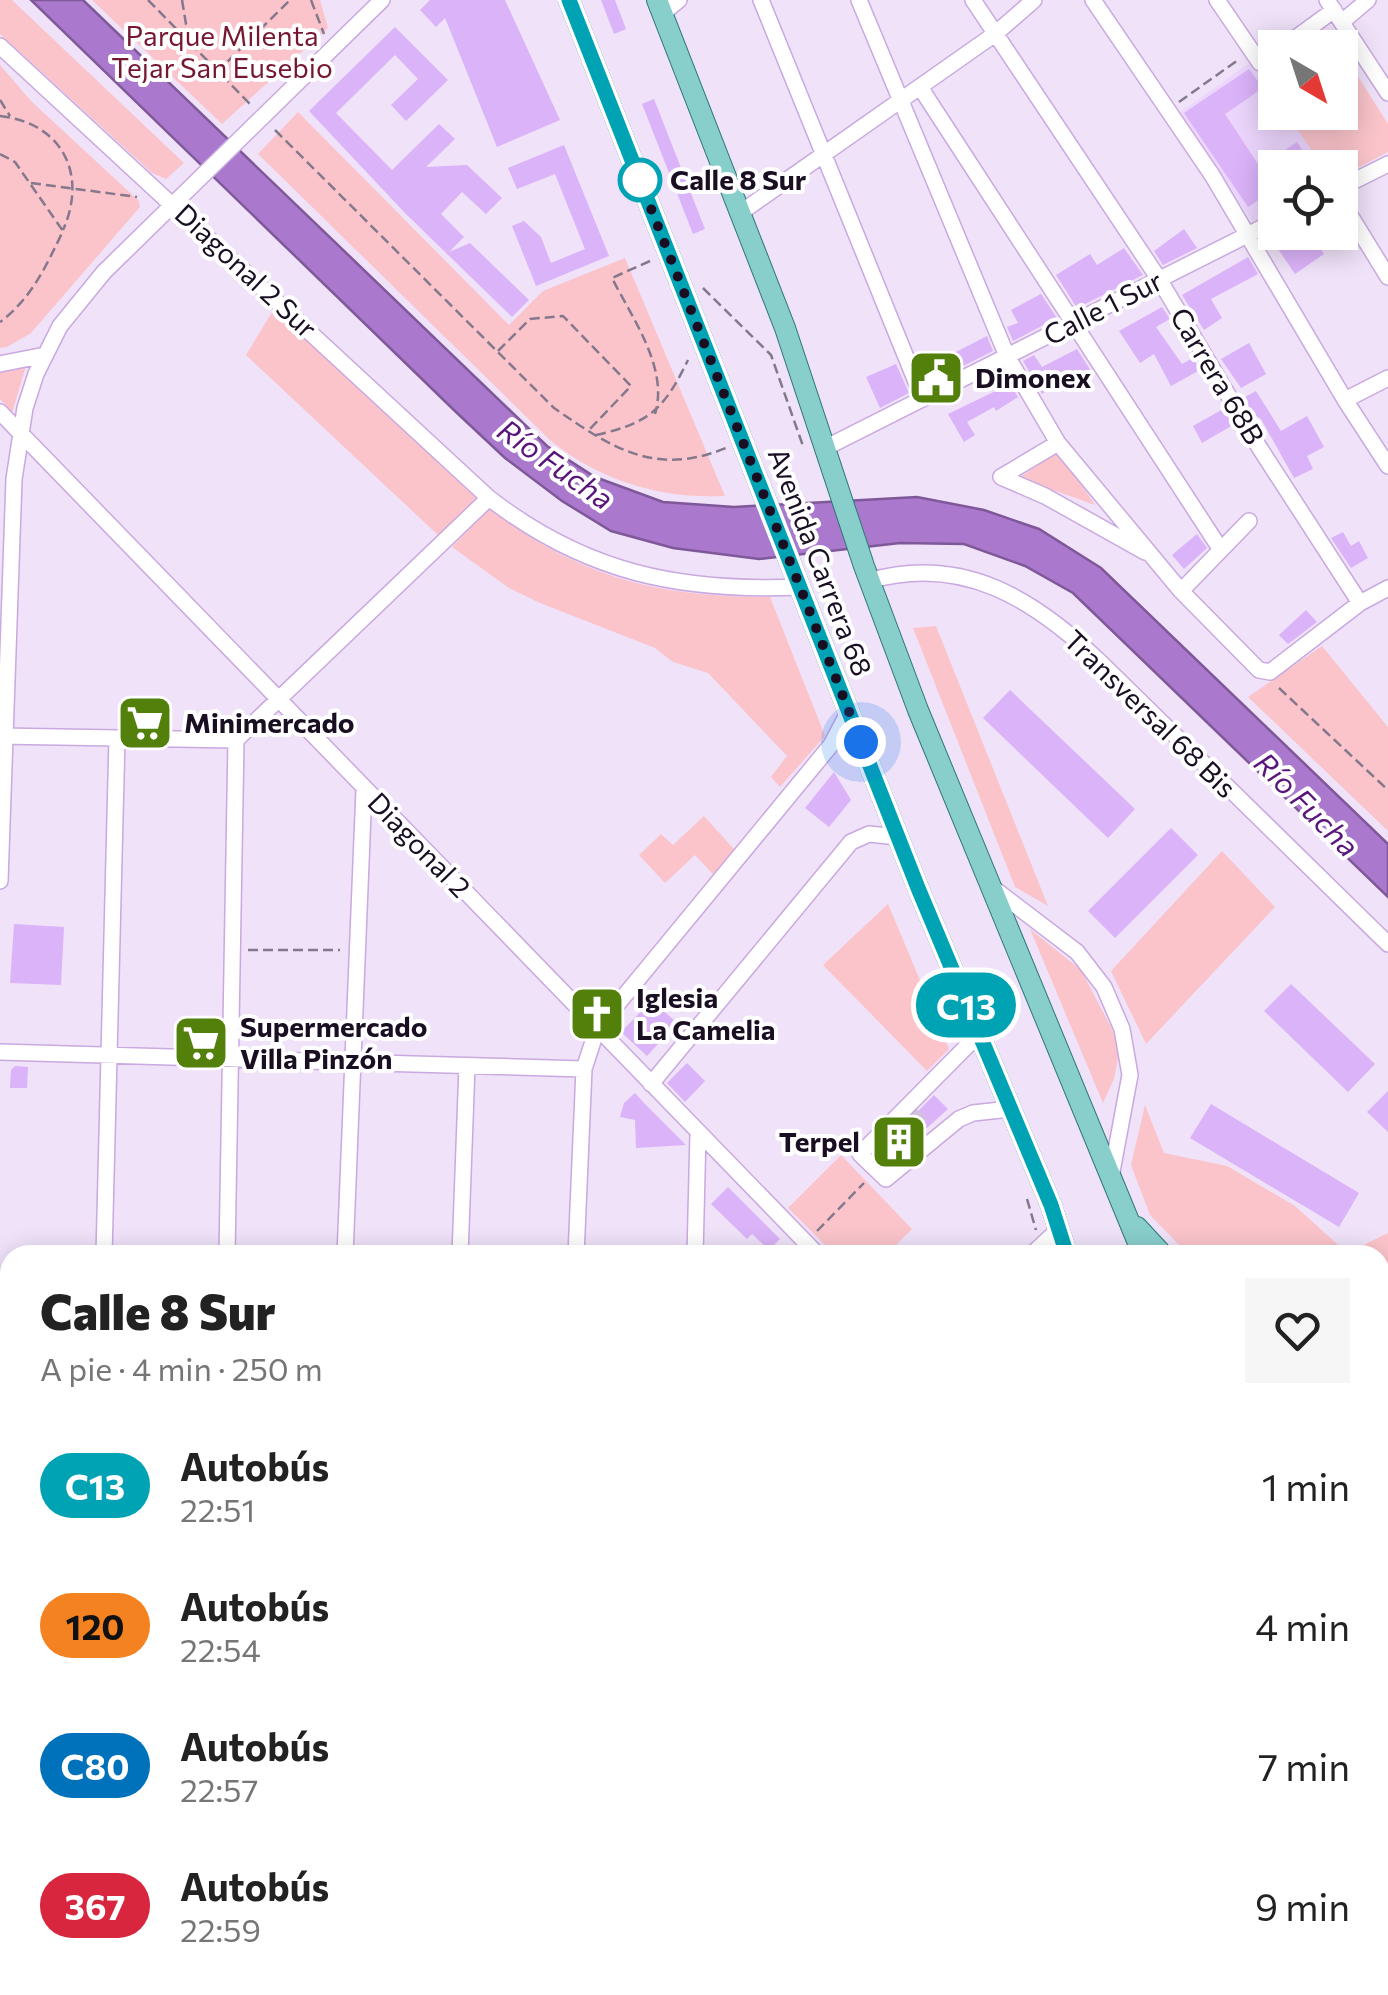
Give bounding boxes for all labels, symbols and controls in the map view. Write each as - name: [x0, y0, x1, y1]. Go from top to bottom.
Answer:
- park label: Parque Milenta Tejar San Eusebio: [111, 18, 333, 84]
- north arrow: [1258, 30, 1358, 130]
- map controls: [1258, 30, 1358, 250]
- button: locate: [1258, 150, 1358, 250]
- marker: Calle 8 Sur: [619, 159, 661, 201]
- place label: Calle 8 Sur: [670, 162, 807, 196]
- street label: Diagonal 2 Sur: [169, 196, 325, 345]
- street label: Calle 1 Sur: [1037, 263, 1168, 351]
- street label: Carrera 68B: [1164, 301, 1272, 450]
- public building icon: Dimonex: [906, 348, 966, 408]
- place label: Dimonex: [975, 360, 1091, 394]
- water label: Río Fucha: [491, 410, 621, 516]
- street label: Avenida Carrera 68: [762, 443, 880, 681]
- street label: Transversal 68 Bis: [1058, 622, 1244, 804]
- supermarket icon: Minimercado: [115, 693, 175, 753]
- place label: Minimercado: [184, 705, 355, 739]
- your location: [836, 717, 886, 767]
- water label: Río Fucha: [1248, 743, 1368, 863]
- street label: Diagonal 2: [361, 785, 478, 904]
- line badge: C13: [908, 972, 1024, 1038]
- place label: Iglesia La Camelia: [636, 980, 776, 1046]
- church icon: Iglesia La Camelia: [567, 984, 627, 1044]
- text: C13: [936, 984, 996, 1027]
- place label: Supermercado Villa Pinzón: [240, 1009, 427, 1075]
- supermarket icon: Supermercado Villa Pinzón: [171, 1013, 231, 1073]
- building icon: Terpel: [869, 1112, 929, 1172]
- place label: Terpel: [779, 1124, 860, 1158]
- button: heart: [1245, 1278, 1350, 1383]
- text: Calle 8 Sur: [40, 1281, 276, 1340]
- text: A pie · 4 min · 250 m: [40, 1348, 323, 1388]
- text: Autobús: [180, 1442, 329, 1489]
- text: 1 min: [1262, 1462, 1350, 1509]
- text: C13: [65, 1464, 125, 1507]
- text: 22:51: [180, 1489, 255, 1529]
- text: Autobús: [180, 1582, 329, 1629]
- text: 4 min: [1255, 1602, 1350, 1649]
- text: 120: [66, 1604, 124, 1647]
- text: 22:54: [180, 1629, 261, 1669]
- text: Autobús: [180, 1722, 329, 1769]
- text: 7 min: [1258, 1742, 1350, 1789]
- text: C80: [61, 1744, 129, 1787]
- text: 22:57: [180, 1769, 258, 1809]
- text: Autobús: [180, 1862, 329, 1909]
- text: 9 min: [1255, 1882, 1350, 1929]
- text: 367: [65, 1884, 125, 1927]
- text: 22:59: [180, 1909, 261, 1949]

